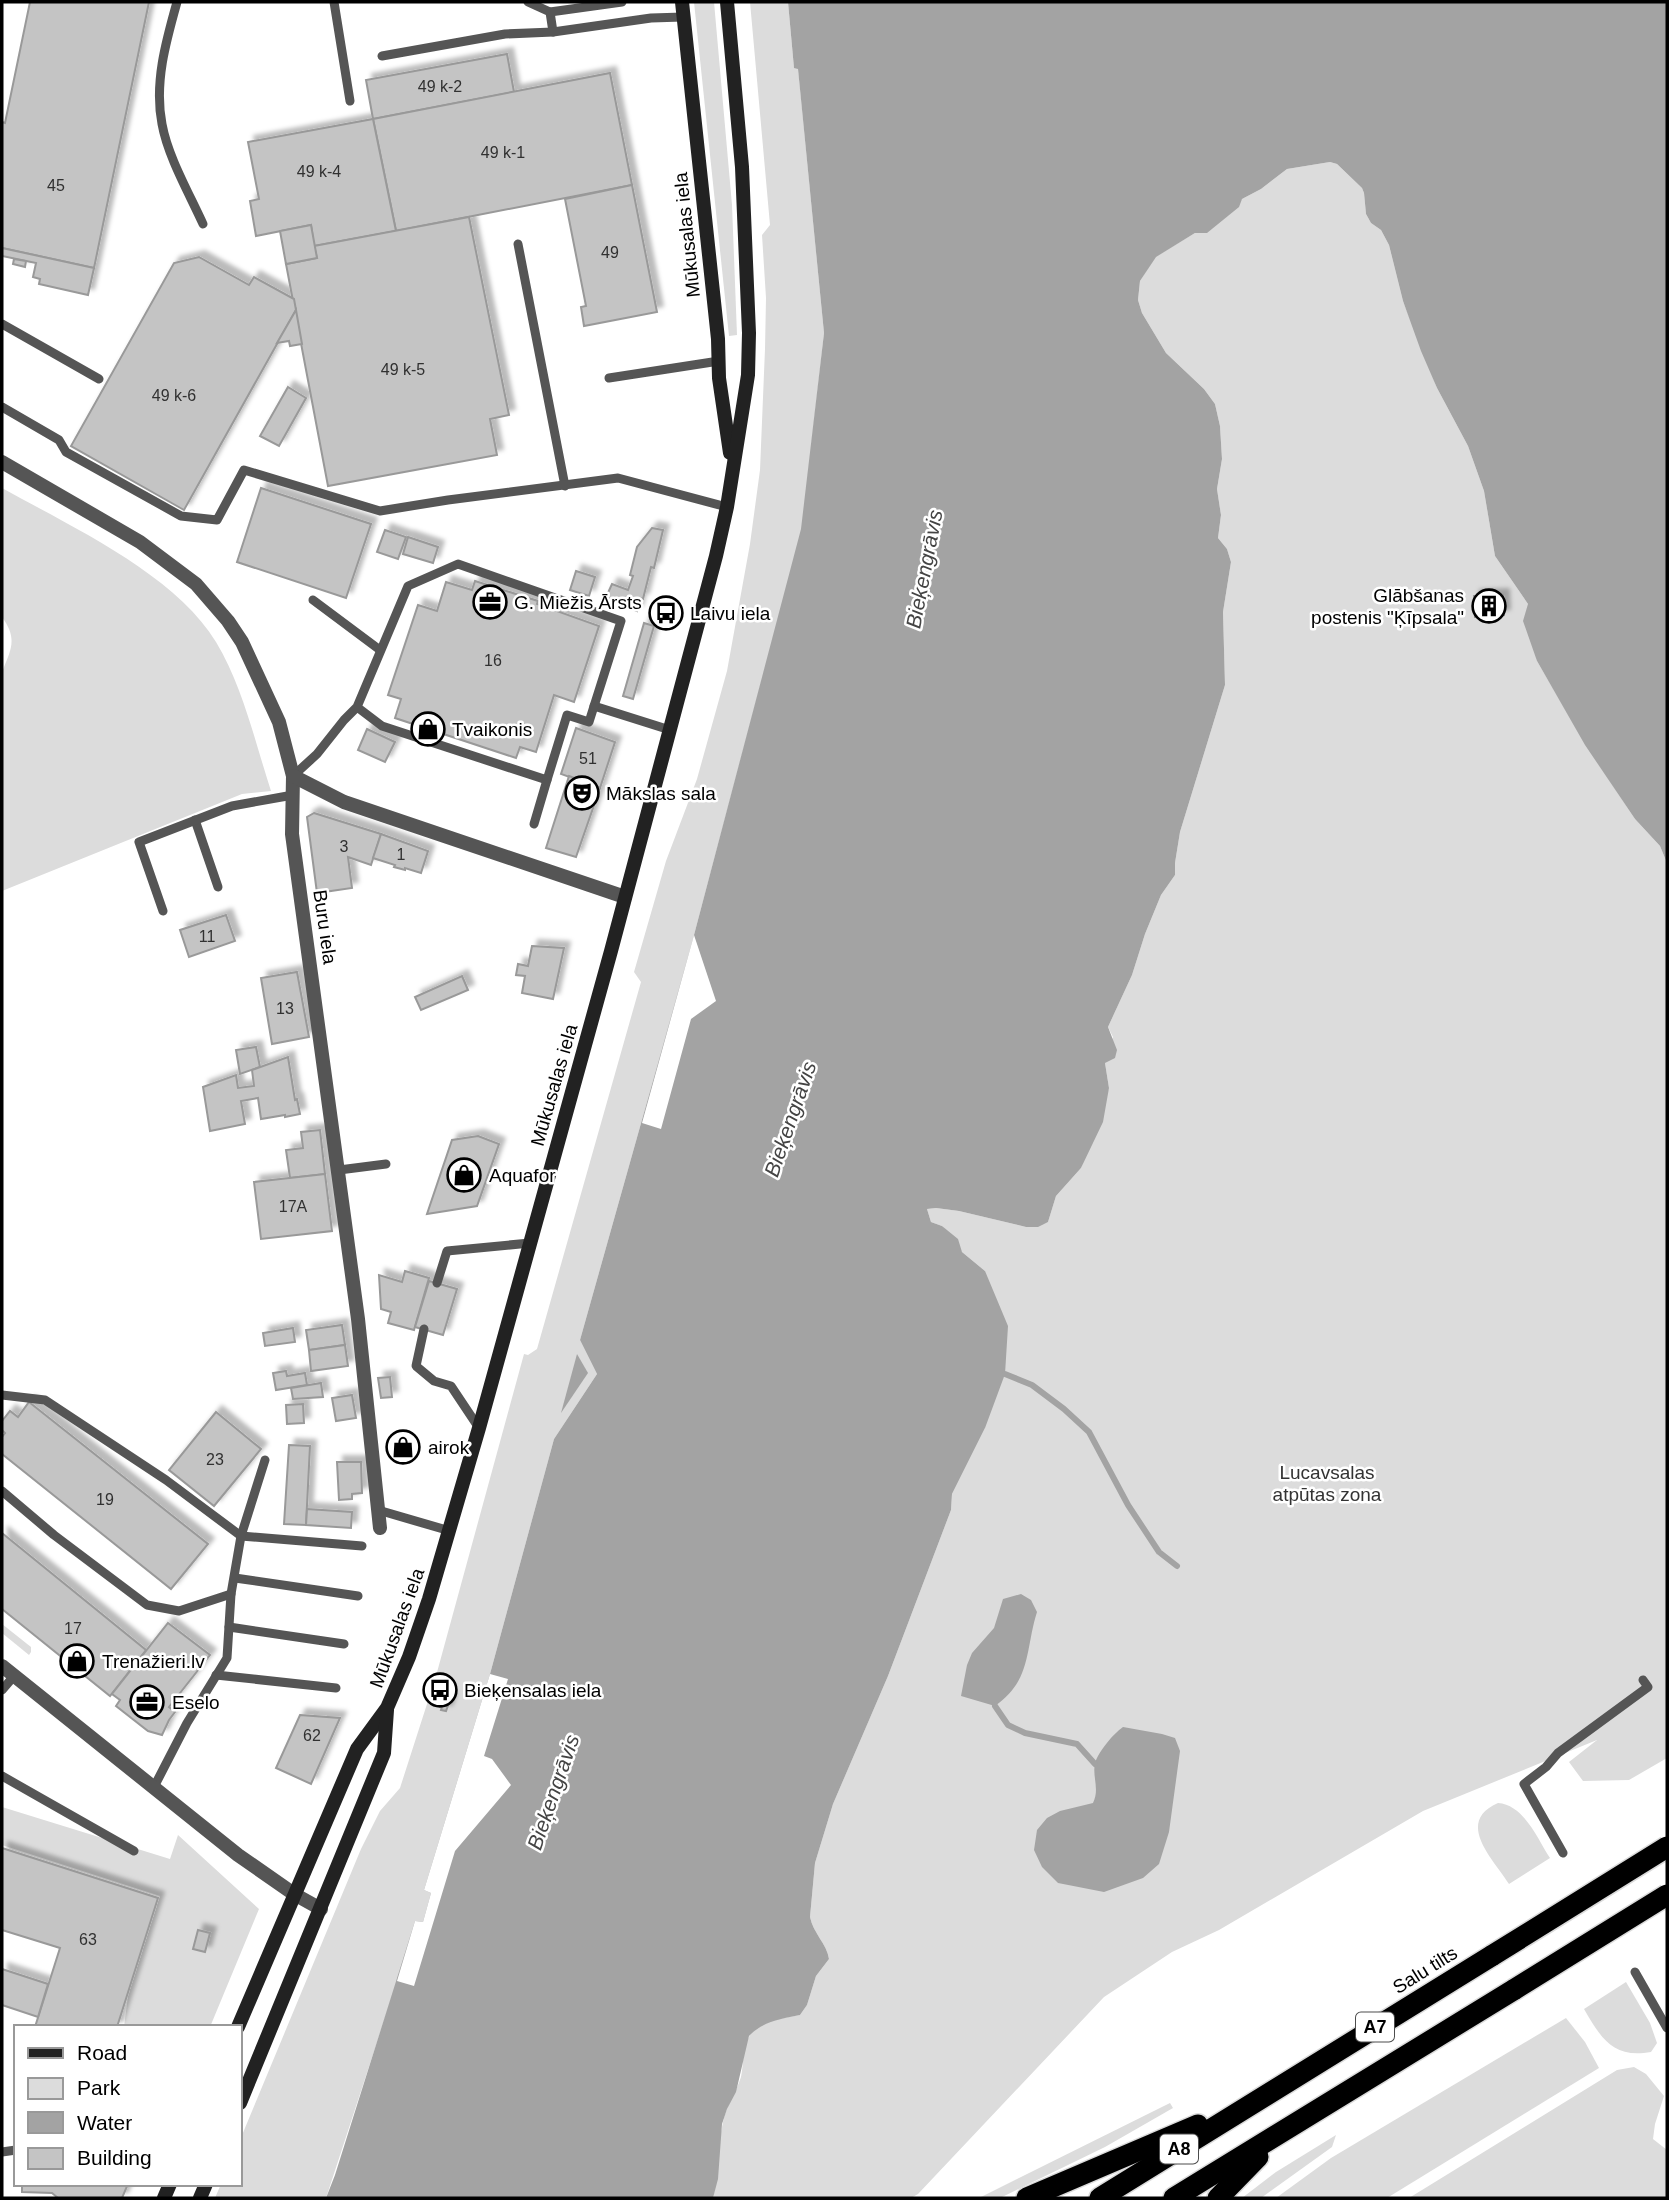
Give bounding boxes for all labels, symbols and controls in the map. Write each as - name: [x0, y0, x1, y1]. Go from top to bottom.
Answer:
- house number: 49 k-2: [418, 78, 462, 95]
- house number: 49 k-1: [481, 144, 525, 161]
- house number: 49 k-4: [297, 163, 341, 180]
- street label: Mūkusalas iela: [670, 171, 704, 299]
- house number: 45: [47, 177, 65, 194]
- house number: 49: [601, 244, 619, 261]
- house number: 49 k-5: [381, 361, 425, 378]
- house number: 49 k-6: [152, 387, 196, 404]
- water label: Bieķengrāvis: [901, 507, 947, 630]
- office icon: G. Miežis Ārsts: [471, 583, 509, 621]
- place label: Glābšanas postenis "Ķīpsala": [1311, 585, 1464, 628]
- building icon: Glābšanas postenis "Ķīpsala": [1470, 587, 1508, 625]
- place label: G. Miežis Ārsts: [514, 592, 642, 613]
- bus stop icon: Laivu iela: [647, 594, 685, 632]
- place label: Laivu iela: [690, 603, 771, 624]
- house number: 16: [484, 652, 502, 669]
- shop icon: Tvaikonis: [409, 710, 447, 748]
- place label: Tvaikonis: [452, 719, 532, 740]
- house number: 51: [579, 750, 597, 767]
- theatre icon: Mākslas sala: [563, 774, 601, 812]
- place label: Mākslas sala: [606, 783, 716, 804]
- house number: 3: [340, 838, 349, 855]
- house number: 1: [397, 846, 406, 863]
- street label: Buru iela: [309, 888, 341, 966]
- house number: 11: [199, 928, 215, 945]
- house number: 13: [276, 1000, 294, 1017]
- street label: Mūkusalas iela: [527, 1021, 582, 1148]
- water label: Bieķengrāvis: [760, 1058, 821, 1180]
- shop icon: Aquafor: [445, 1156, 483, 1194]
- place label: Aquafor: [489, 1165, 556, 1186]
- house number: 17A: [279, 1198, 308, 1215]
- shop icon: airok: [384, 1428, 422, 1466]
- place label: airok: [428, 1437, 470, 1458]
- house number: 23: [206, 1451, 224, 1468]
- park label: Lucavsalas atpūtas zona: [1273, 1462, 1382, 1505]
- house number: 19: [96, 1491, 114, 1508]
- street label: Mūkusalas iela: [366, 1565, 429, 1691]
- house number: 17: [64, 1620, 82, 1637]
- shop icon: Trenažieri.lv: [58, 1642, 96, 1680]
- place label: Trenažieri.lv: [102, 1651, 205, 1672]
- bus stop icon: Bieķensalas iela: [421, 1671, 459, 1709]
- place label: Bieķensalas iela: [464, 1680, 602, 1701]
- office icon: Eselo: [128, 1683, 166, 1721]
- place label: Eselo: [172, 1692, 220, 1713]
- house number: 62: [303, 1727, 321, 1744]
- water label: Bieķengrāvis: [523, 1731, 584, 1853]
- house number: 63: [79, 1931, 97, 1948]
- street label: Salu tilts: [1389, 1942, 1461, 1998]
- road number: A7: [1356, 2012, 1394, 2041]
- legend: [14, 2025, 242, 2186]
- text: Road: [77, 2041, 127, 2064]
- text: Park: [77, 2076, 121, 2099]
- text: Water: [77, 2111, 132, 2134]
- road number: A8: [1160, 2134, 1198, 2164]
- text: Building: [77, 2146, 152, 2169]

